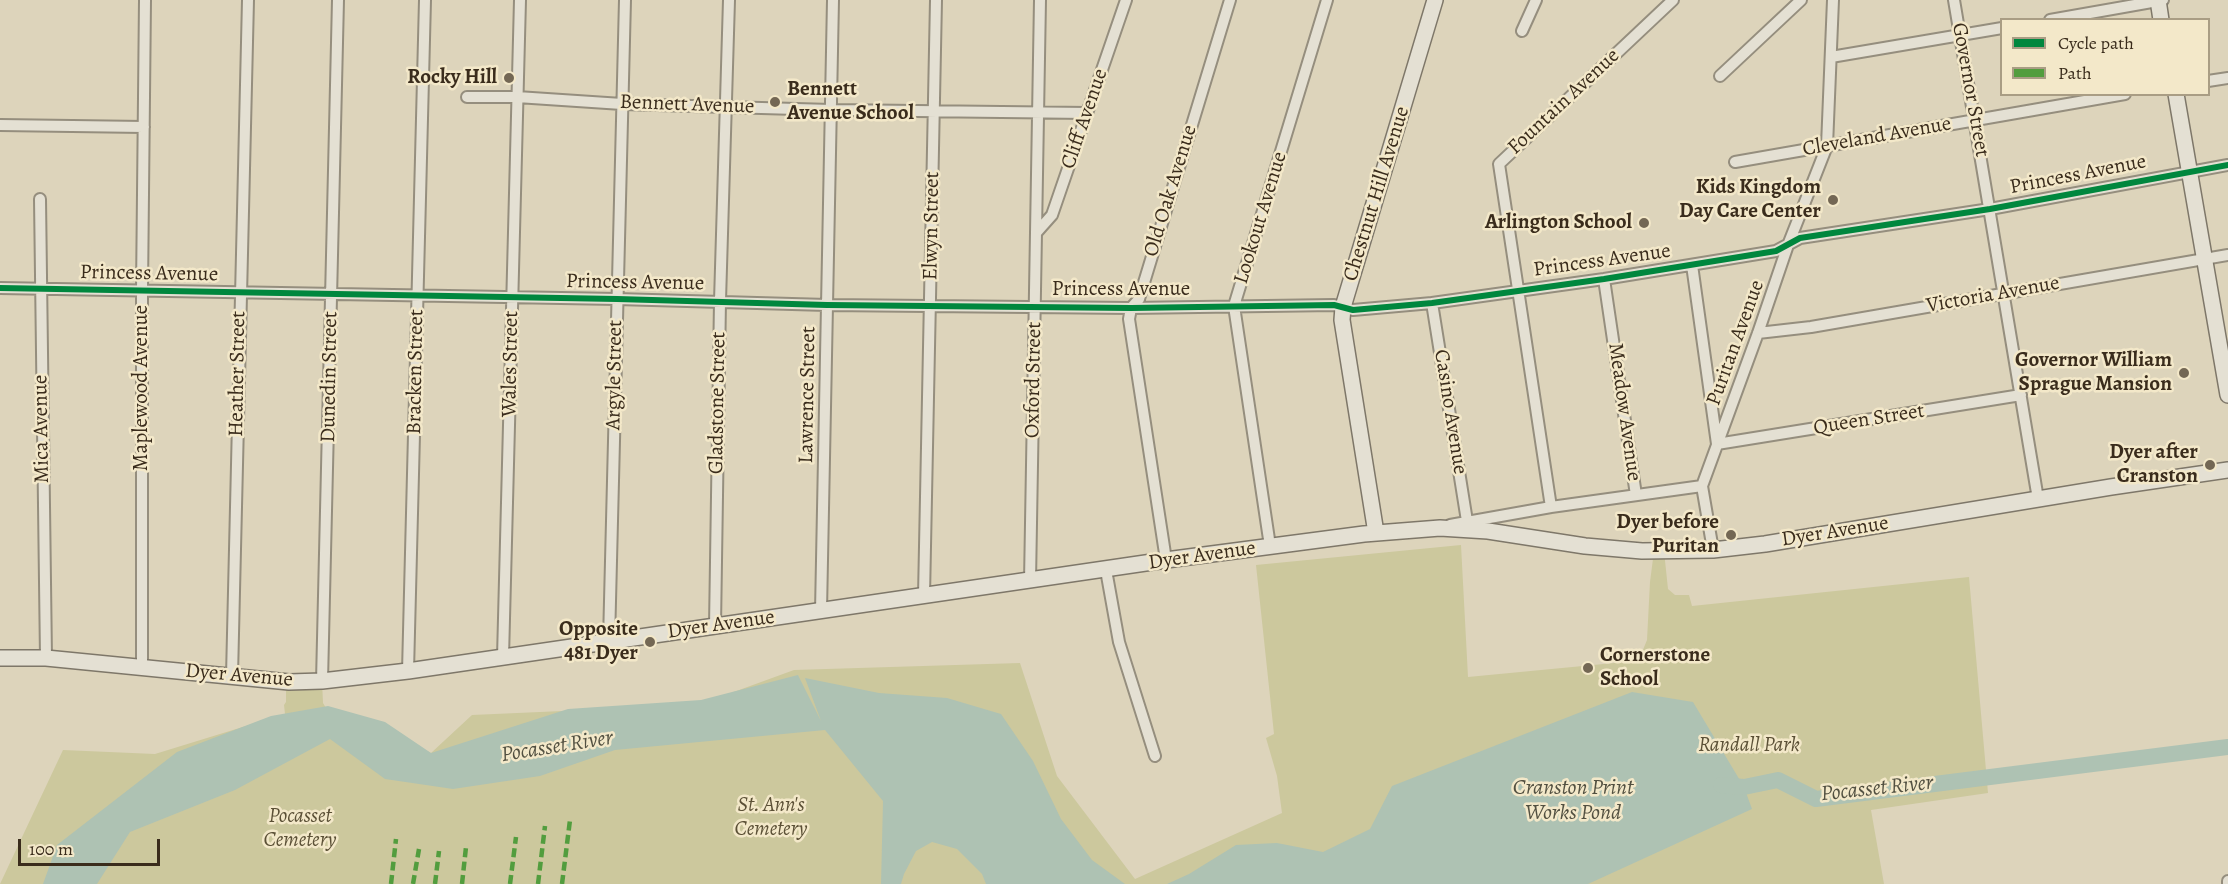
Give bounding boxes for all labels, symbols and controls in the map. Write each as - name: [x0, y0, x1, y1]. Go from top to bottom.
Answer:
- legend: [2000, 18, 2210, 96]
- street label: Governor Street: [1946, 21, 1994, 159]
- text: Cycle path: [2058, 31, 2134, 55]
- street label: Fountain Avenue: [1503, 44, 1625, 160]
- text: Path: [2058, 61, 2092, 85]
- place label: Rocky Hill: [407, 65, 497, 91]
- street label: Cliff Avenue: [1056, 66, 1114, 172]
- marker: Rocky Hill: [502, 71, 516, 85]
- place label: Bennett Avenue School: [787, 77, 914, 127]
- street label: Bennett Avenue: [619, 90, 755, 120]
- marker: Bennett Avenue School: [768, 95, 782, 109]
- street label: Chestnut Hill Avenue: [1338, 103, 1416, 285]
- street label: Cleveland Avenue: [1801, 112, 1953, 162]
- street label: Old Oak Avenue: [1139, 122, 1203, 260]
- street label: Lookout Avenue: [1229, 149, 1293, 287]
- street label: Princess Avenue: [2008, 149, 2148, 201]
- street label: Elwyn Street: [918, 171, 946, 281]
- place label: Kids Kingdom Day Care Center: [1679, 175, 1821, 225]
- marker: Kids Kingdom Day Care Center: [1826, 193, 1840, 207]
- place label: Arlington School: [1485, 210, 1632, 236]
- marker: Arlington School: [1637, 216, 1651, 230]
- street label: Princess Avenue: [1532, 239, 1672, 283]
- street label: Princess Avenue: [80, 260, 218, 288]
- street label: Princess Avenue: [566, 269, 704, 297]
- street label: Victoria Avenue: [1925, 271, 2061, 319]
- street label: Princess Avenue: [1052, 277, 1190, 303]
- street label: Puritan Avenue: [1702, 277, 1770, 409]
- street label: Maplewood Avenue: [129, 305, 155, 471]
- street label: Bracken Street: [402, 309, 430, 435]
- street label: Heather Street: [224, 311, 252, 437]
- street label: Dunedin Street: [316, 311, 344, 443]
- street label: Wales Street: [497, 311, 525, 417]
- street label: Argyle Street: [601, 320, 629, 430]
- street label: Oxford Street: [1020, 322, 1048, 438]
- street label: Lawrence Street: [794, 326, 822, 464]
- street label: Gladstone Street: [704, 332, 732, 474]
- street label: Meadow Avenue: [1602, 341, 1646, 483]
- street label: Casino Avenue: [1428, 348, 1472, 476]
- place label: Governor William Sprague Mansion: [2015, 348, 2172, 398]
- marker: Governor William Sprague Mansion: [2177, 366, 2191, 380]
- street label: Mica Avenue: [28, 374, 56, 484]
- street label: Queen Street: [1812, 399, 1926, 441]
- place label: Dyer after Cranston: [2109, 440, 2198, 490]
- marker: Dyer after Cranston: [2203, 458, 2217, 472]
- place label: Dyer before Puritan: [1616, 510, 1719, 560]
- street label: Dyer Avenue: [1780, 511, 1890, 553]
- marker: Dyer before Puritan: [1724, 528, 1738, 542]
- street label: Dyer Avenue: [1147, 536, 1257, 576]
- street label: Dyer Avenue: [666, 605, 776, 645]
- place label: Opposite 481 Dyer: [559, 617, 638, 667]
- marker: Opposite 481 Dyer: [643, 635, 657, 649]
- place label: Cornerstone School: [1600, 643, 1710, 693]
- street label: Dyer Avenue: [184, 659, 294, 693]
- marker: Cornerstone School: [1581, 661, 1595, 675]
- water label: Pocasset River: [499, 725, 615, 769]
- park label: Randall Park: [1698, 733, 1800, 759]
- water label: Pocasset River: [1820, 770, 1934, 808]
- water label: Cranston Print Works Pond: [1513, 776, 1633, 828]
- park label: St. Ann's Cemetery: [735, 793, 807, 843]
- park label: Pocasset Cemetery: [264, 804, 336, 854]
- scale bar: [21, 827, 164, 865]
- text: 100 m: [29, 837, 73, 861]

